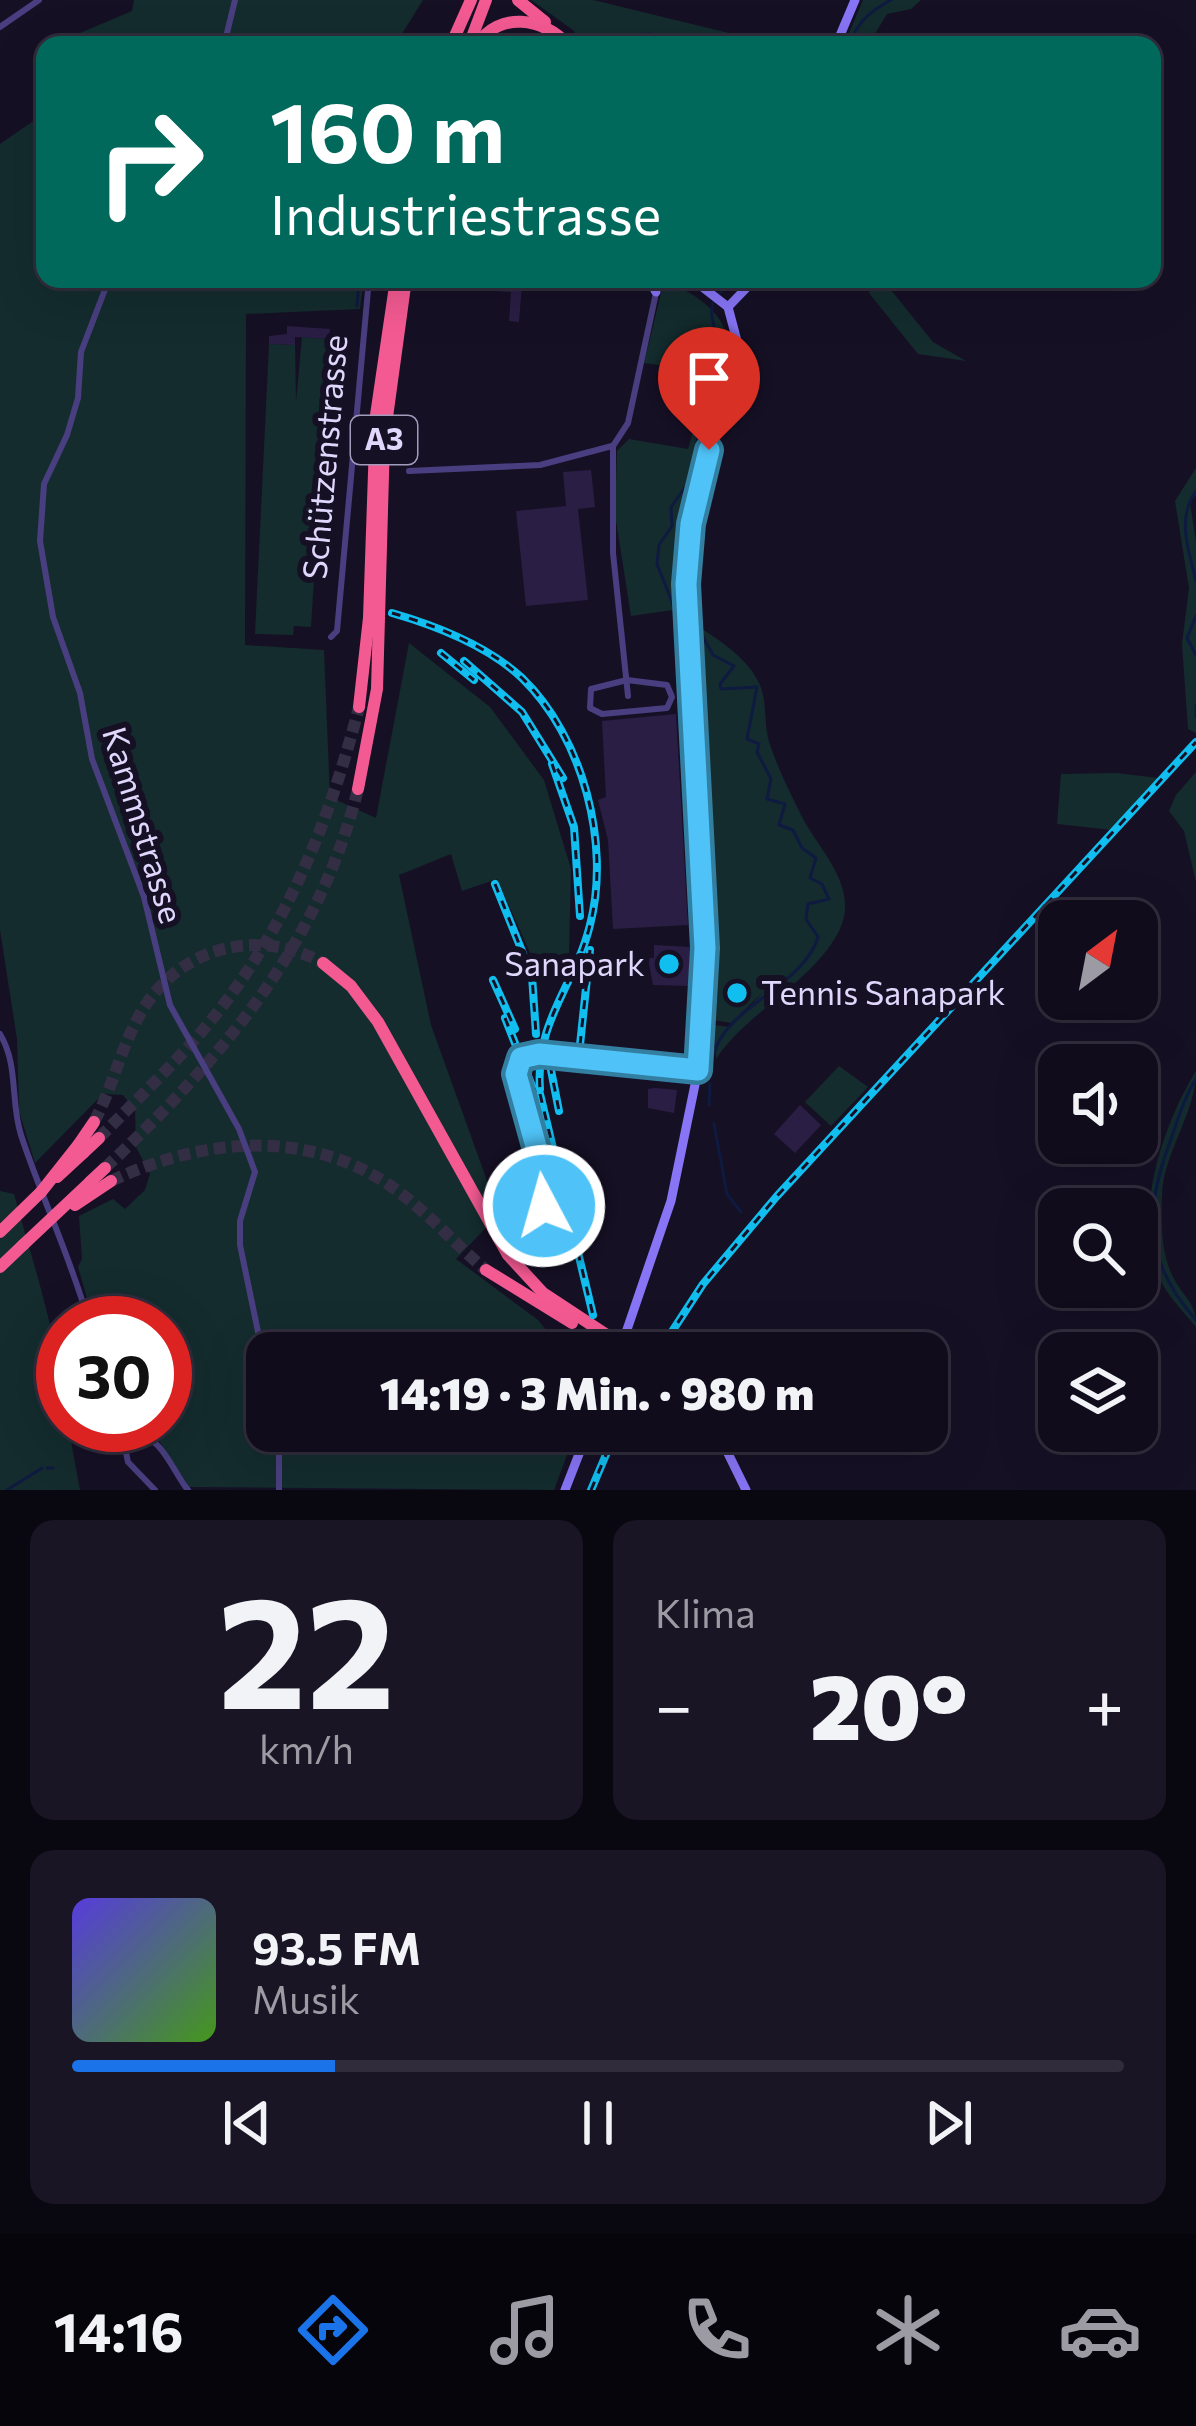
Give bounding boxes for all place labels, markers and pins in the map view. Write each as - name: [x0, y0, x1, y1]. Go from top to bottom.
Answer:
- pin: [658, 327, 760, 450]
- place label: Sanapark: [504, 942, 645, 983]
- marker: Sanapark: [656, 951, 682, 977]
- place label: Tennis Sanapark: [761, 971, 1005, 1012]
- marker: Tennis Sanapark: [724, 980, 750, 1006]

